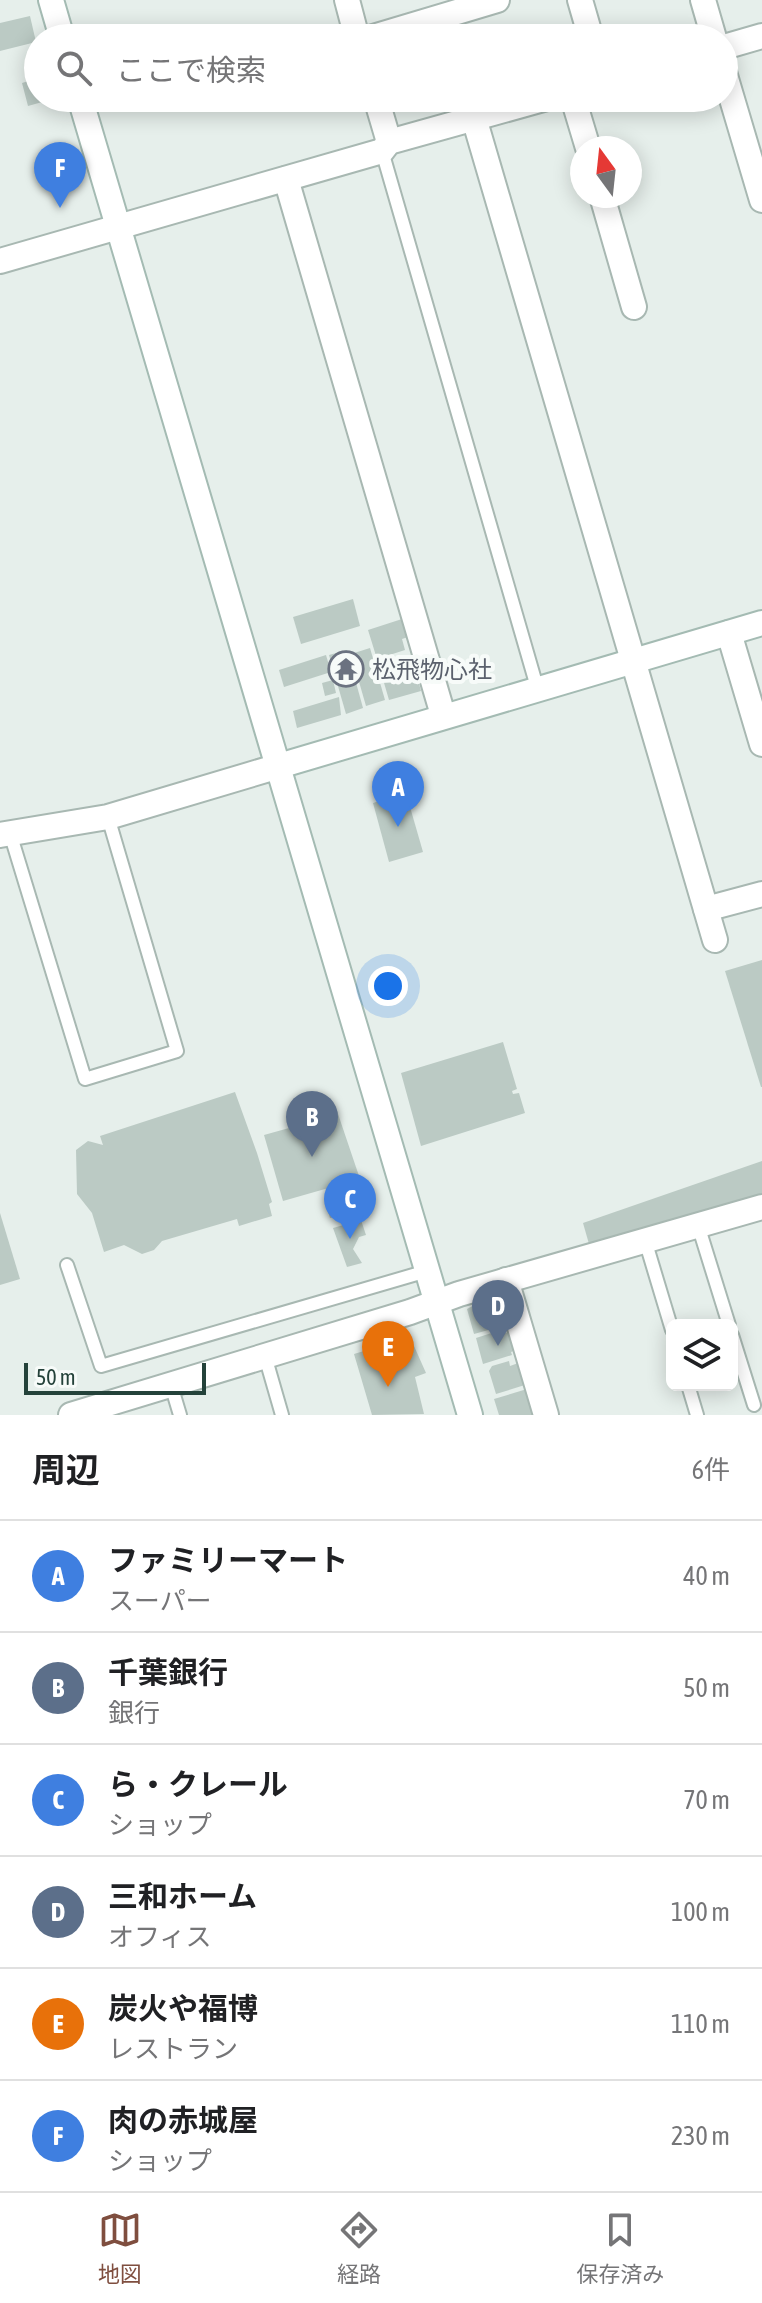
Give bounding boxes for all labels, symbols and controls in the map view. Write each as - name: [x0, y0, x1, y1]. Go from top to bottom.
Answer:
- search box: [24, 24, 738, 112]
- icon: search: [52, 46, 96, 90]
- text: ここで検索: [116, 53, 266, 87]
- north arrow: [570, 136, 642, 208]
- pin: F: [34, 142, 86, 208]
- temple icon: 松飛物心社: [327, 650, 365, 688]
- place label: 松飛物心社: [372, 656, 492, 683]
- pin: A: [372, 761, 424, 827]
- your location: [368, 966, 408, 1006]
- pin: B: [286, 1091, 338, 1157]
- pin: C: [324, 1173, 376, 1239]
- pin: D: [472, 1280, 524, 1346]
- map controls: [666, 1319, 738, 1391]
- button: layers: [666, 1319, 738, 1391]
- pin: E: [362, 1321, 414, 1387]
- scale bar: [24, 1359, 206, 1395]
- text: 50 m: [36, 1364, 76, 1390]
- text: 周辺: [32, 1450, 100, 1489]
- text: 6件: [692, 1455, 730, 1485]
- text: ファミリーマート: [108, 1543, 348, 1577]
- text: A: [52, 1561, 64, 1591]
- text: 40 m: [683, 1561, 730, 1591]
- text: スーパー: [108, 1586, 212, 1616]
- text: 千葉銀行: [108, 1655, 228, 1689]
- text: B: [52, 1673, 64, 1703]
- text: 50 m: [683, 1673, 730, 1703]
- text: 銀行: [108, 1698, 160, 1728]
- text: ら・クレール: [108, 1767, 288, 1801]
- text: C: [52, 1785, 64, 1815]
- text: 70 m: [683, 1785, 730, 1815]
- text: ショップ: [108, 1810, 212, 1840]
- text: 三和ホーム: [108, 1879, 257, 1913]
- text: D: [51, 1897, 65, 1927]
- text: 100 m: [671, 1897, 730, 1927]
- text: オフィス: [108, 1922, 211, 1952]
- text: 炭火や福博: [108, 1991, 258, 2025]
- text: E: [52, 2009, 64, 2039]
- text: 110 m: [671, 2009, 730, 2039]
- text: レストラン: [108, 2034, 238, 2064]
- text: 肉の赤城屋: [108, 2103, 258, 2137]
- text: F: [53, 2121, 63, 2151]
- text: 230 m: [671, 2121, 730, 2151]
- text: ショップ: [108, 2146, 212, 2176]
- tab: 地図: [98, 2208, 142, 2288]
- tab: 経路: [337, 2208, 381, 2288]
- tab: 保存済み: [576, 2208, 664, 2288]

